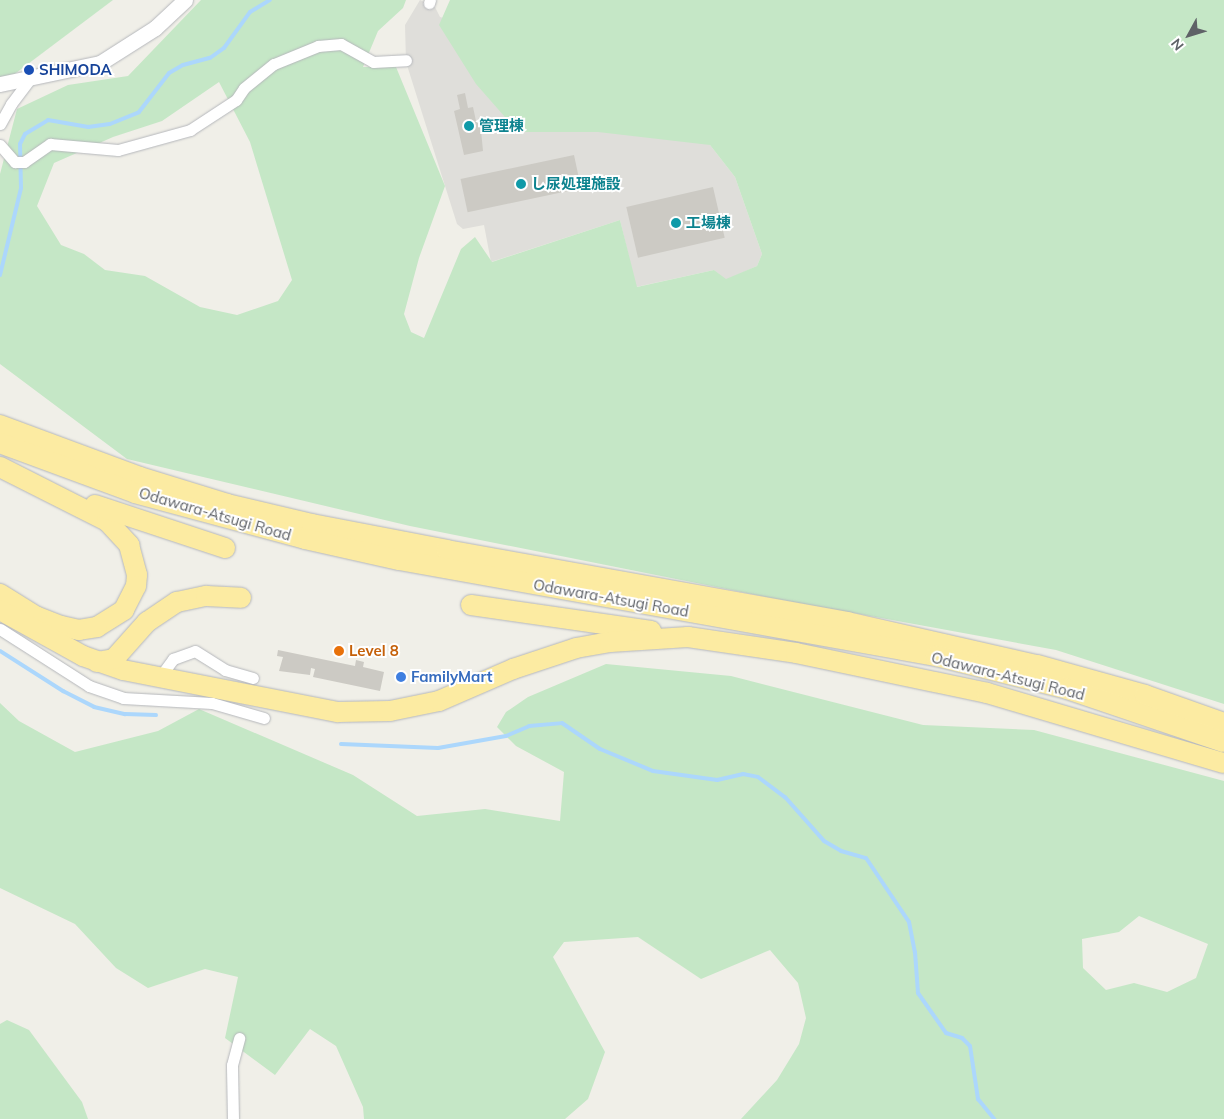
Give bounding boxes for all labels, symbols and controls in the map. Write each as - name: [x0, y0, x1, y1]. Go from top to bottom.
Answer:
- north arrow: [1164, 10, 1214, 60]
- text: N: [1167, 35, 1188, 54]
- place label: SHIMODA: [39, 61, 112, 79]
- marker: SHIMODA: [23, 64, 35, 76]
- place label: 管理棟: [479, 117, 524, 135]
- marker: 管理棟: [463, 120, 475, 132]
- place label: し尿処理施設: [531, 175, 621, 193]
- marker: し尿処理施設: [515, 178, 527, 190]
- place label: 工場棟: [686, 214, 731, 232]
- marker: 工場棟: [670, 217, 682, 229]
- street label: Odawara-Atsugi Road: [137, 484, 293, 544]
- street label: Odawara-Atsugi Road: [532, 575, 690, 621]
- place label: Level 8: [349, 642, 399, 660]
- marker: Level 8: [333, 645, 345, 657]
- street label: Odawara-Atsugi Road: [929, 648, 1087, 704]
- place label: FamilyMart: [411, 668, 492, 686]
- marker: FamilyMart: [395, 671, 407, 683]

